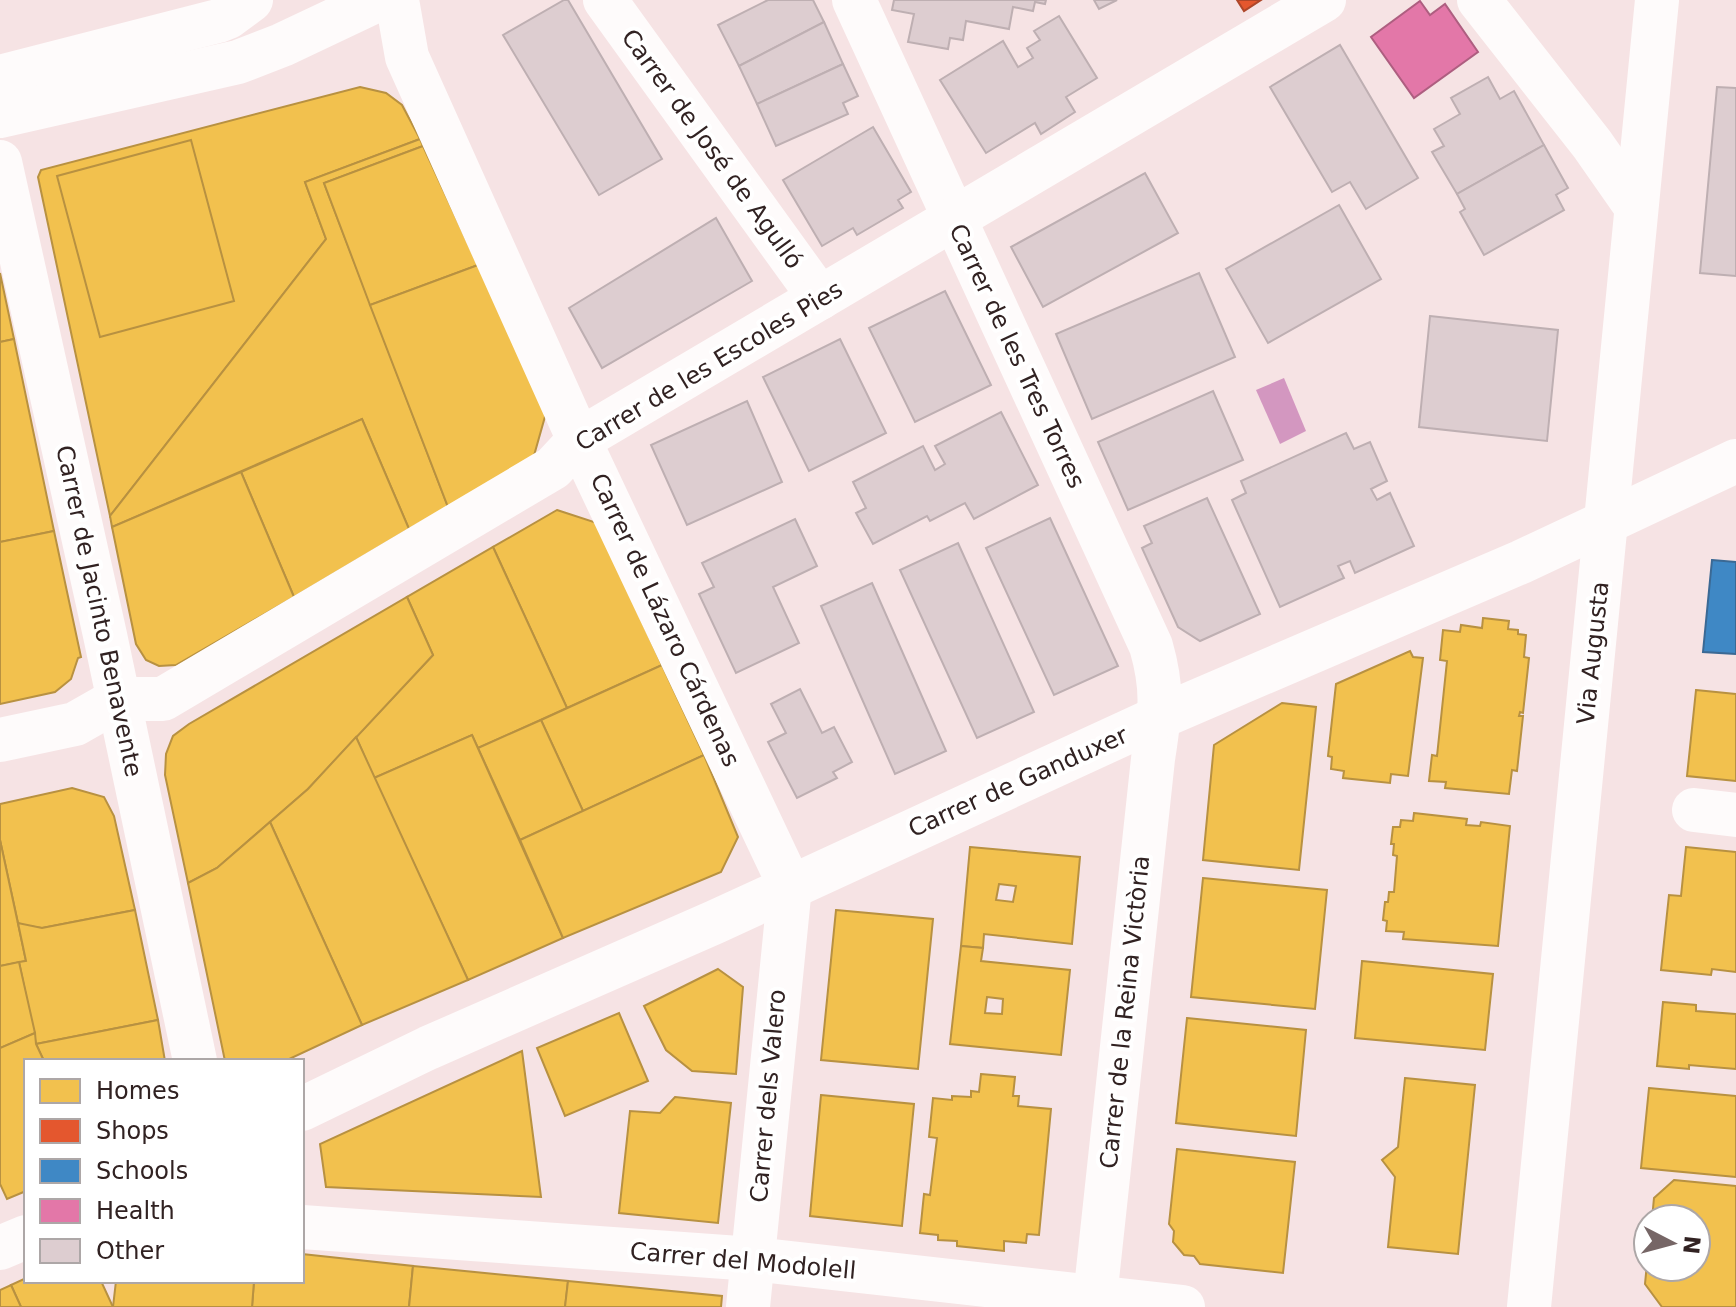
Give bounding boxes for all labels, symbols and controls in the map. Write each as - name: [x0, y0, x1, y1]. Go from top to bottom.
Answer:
- street label: Carrer de José de Agulló: [616, 24, 808, 274]
- street label: Carrer de les Tres Torres: [943, 219, 1091, 493]
- street label: Carrer de les Escoles Pies: [570, 275, 848, 457]
- street label: Carrer de Jacinto Benavente: [50, 443, 148, 779]
- street label: Carrer de Lázaro Cárdenas: [585, 469, 745, 771]
- street label: Via Augusta: [1572, 580, 1614, 726]
- street label: Carrer de Ganduxer: [904, 721, 1132, 843]
- street label: Carrer de la Reina Victòria: [1095, 854, 1155, 1170]
- street label: Carrer dels Valero: [745, 988, 791, 1204]
- legend: [24, 1059, 304, 1283]
- text: Homes: [96, 1077, 179, 1105]
- text: Shops: [96, 1117, 169, 1145]
- text: Schools: [96, 1157, 188, 1185]
- text: Health: [96, 1197, 175, 1225]
- north arrow: [1632, 1203, 1712, 1283]
- text: N: [1678, 1235, 1705, 1256]
- text: Other: [96, 1237, 164, 1265]
- street label: Carrer del Modolell: [629, 1237, 857, 1285]

